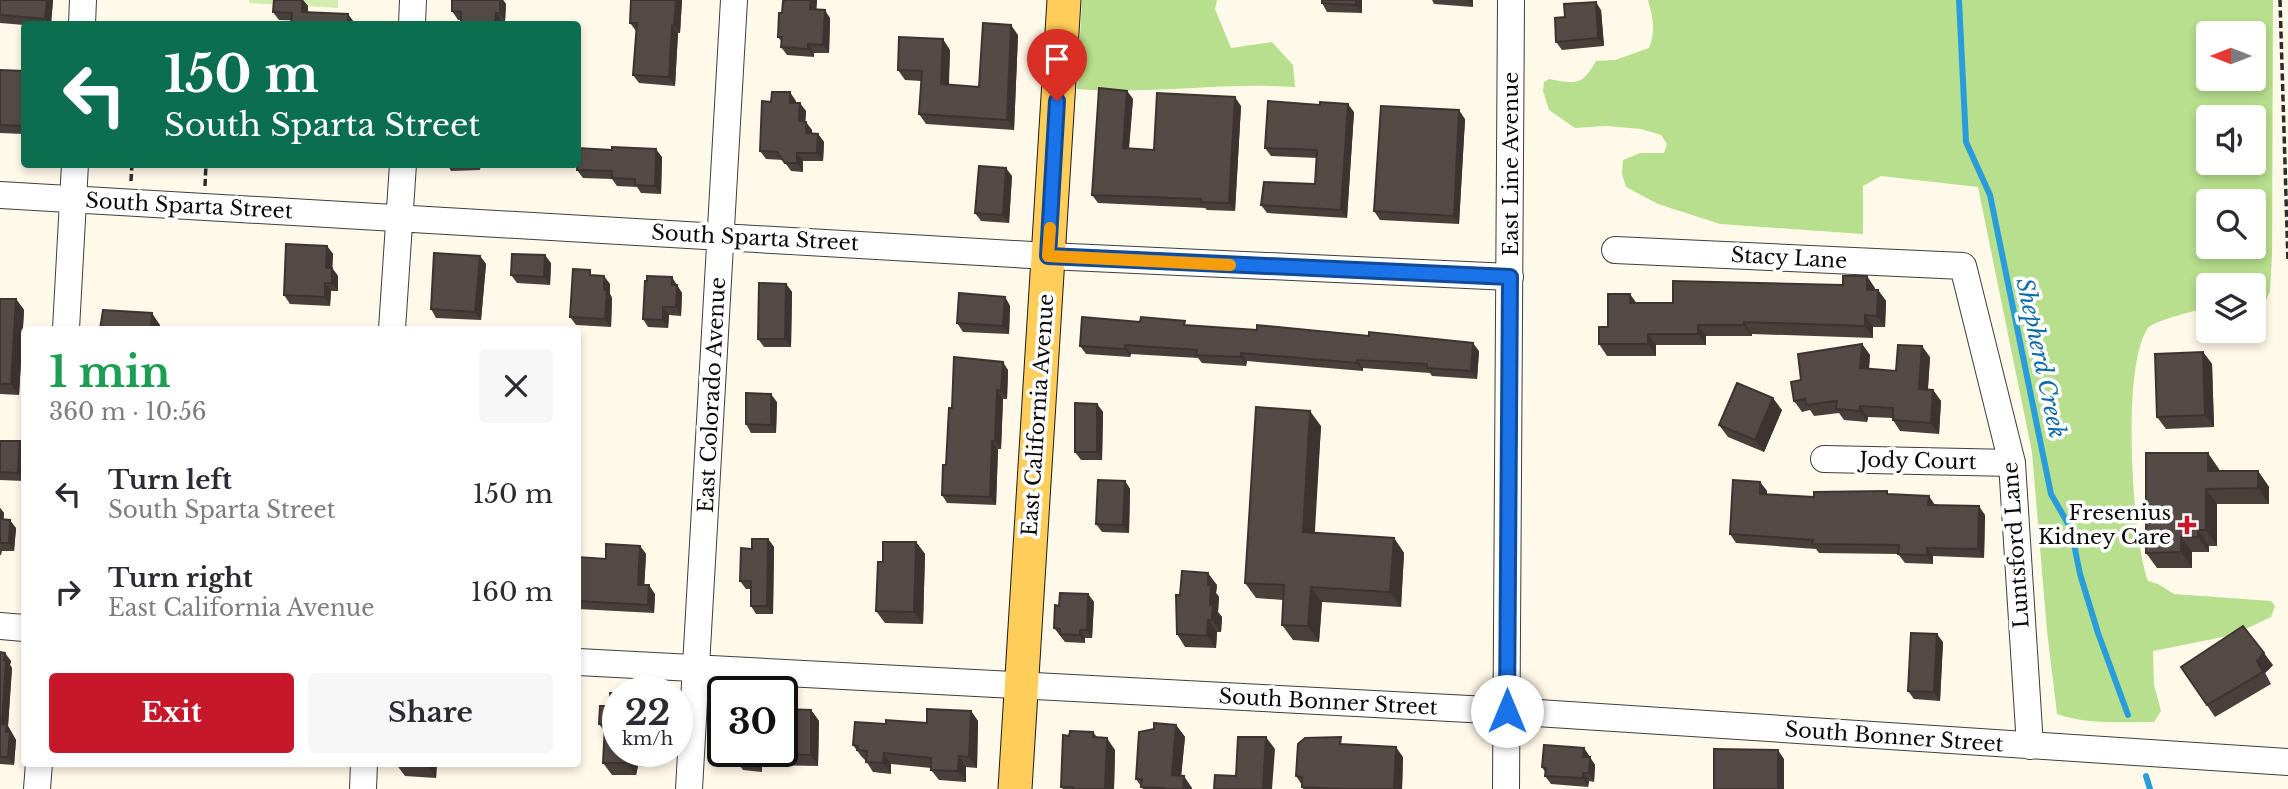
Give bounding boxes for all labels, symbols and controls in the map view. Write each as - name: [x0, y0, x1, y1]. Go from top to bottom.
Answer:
- north arrow: [2196, 21, 2266, 91]
- map controls: [2196, 21, 2266, 343]
- pin: [1027, 29, 1087, 101]
- icon: arrive: [1038, 40, 1076, 78]
- text: 150 m: [164, 44, 319, 105]
- icon: left: [49, 49, 140, 140]
- street label: East Line Avenue: [1498, 72, 1524, 256]
- text: South Sparta Street: [164, 105, 480, 145]
- button: sound: [2196, 105, 2266, 175]
- street label: South Sparta Street: [85, 188, 293, 224]
- button: search: [2196, 189, 2266, 259]
- street label: South Sparta Street: [651, 220, 859, 256]
- street label: Stacy Lane: [1730, 242, 1848, 274]
- button: layers: [2196, 273, 2266, 343]
- water label: Shepherd Creek: [2010, 275, 2072, 441]
- street label: East Colorado Avenue: [693, 276, 731, 514]
- street label: East California Avenue: [1017, 293, 1059, 537]
- text: 1 min: [49, 346, 171, 398]
- button: close: [479, 349, 553, 423]
- text: 360 m · 10:56: [49, 398, 207, 426]
- street label: Jody Court: [1856, 447, 1977, 475]
- street label: Luntsford Lane: [1997, 461, 2035, 629]
- text: Turn left: [108, 464, 232, 496]
- icon: left: [49, 475, 87, 513]
- text: 150 m: [473, 478, 553, 510]
- text: South Sparta Street: [108, 496, 335, 524]
- place label: Fresenius Kidney Care: [2038, 500, 2171, 550]
- marker: Fresenius Kidney Care: [2177, 515, 2197, 535]
- text: Turn right: [108, 562, 253, 594]
- icon: right: [49, 573, 87, 611]
- text: 160 m: [471, 576, 553, 608]
- text: East California Avenue: [108, 594, 374, 622]
- button: Exit: [49, 673, 294, 753]
- button: Share: [308, 673, 553, 753]
- position arrow: [1470, 674, 1544, 748]
- speed limit sign: 30: [707, 676, 798, 767]
- street label: South Bonner Street: [1218, 683, 1438, 721]
- text: 22: [625, 691, 670, 734]
- street label: South Bonner Street: [1784, 716, 2004, 758]
- text: km/h: [622, 728, 673, 750]

